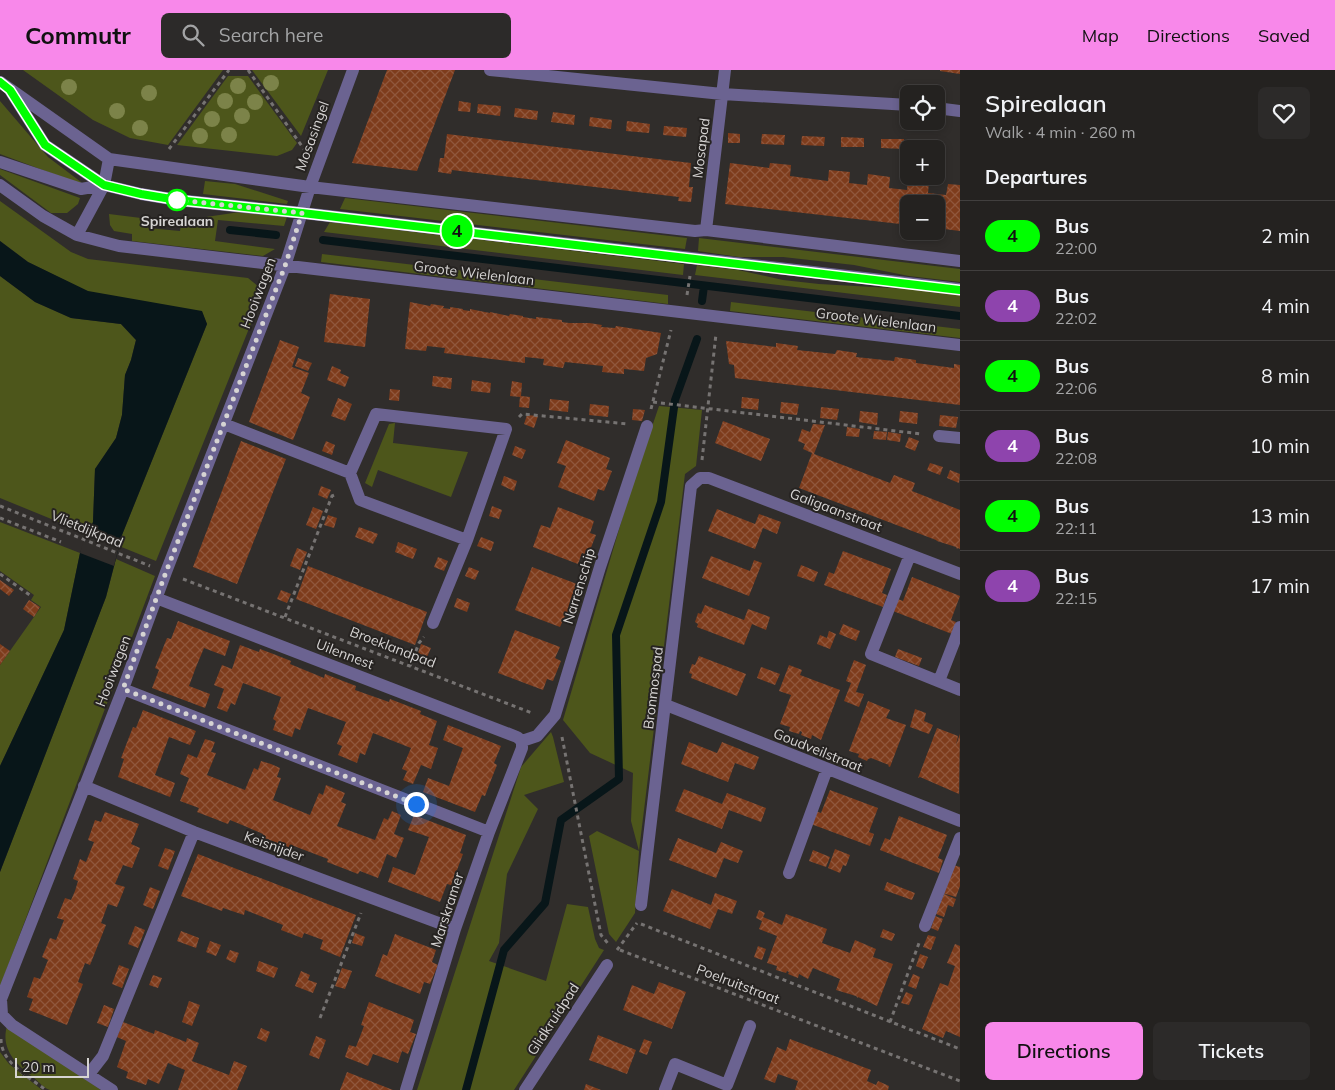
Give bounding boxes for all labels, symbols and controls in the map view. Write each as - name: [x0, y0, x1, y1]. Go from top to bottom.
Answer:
- search box: [161, 13, 511, 58]
- text: Commutr: [25, 20, 131, 50]
- icon: search: [179, 21, 207, 49]
- text: Search here: [219, 23, 323, 47]
- text: Map: [1082, 24, 1119, 47]
- text: Directions: [1147, 24, 1230, 47]
- text: Saved: [1258, 24, 1310, 47]
- map controls: [900, 85, 945, 240]
- button: locate: [900, 85, 945, 130]
- button: heart: [1258, 87, 1310, 139]
- text: Spirealaan: [985, 88, 1107, 118]
- street label: Mosasingel: [291, 99, 333, 173]
- street label: Mosapad: [688, 117, 714, 179]
- text: Walk · 4 min · 260 m: [985, 122, 1136, 142]
- button: +: [900, 140, 945, 185]
- text: Departures: [985, 165, 1087, 189]
- marker: Spirealaan: [166, 189, 188, 211]
- button: −: [900, 195, 945, 240]
- place label: Spirealaan: [141, 212, 213, 230]
- text: Bus: [1055, 214, 1089, 238]
- line badge: 4: [441, 215, 473, 247]
- text: 4: [452, 219, 462, 242]
- text: 4: [1007, 224, 1018, 247]
- text: 2 min: [1261, 224, 1310, 248]
- text: 22:00: [1055, 238, 1097, 258]
- street label: Hooiwagen: [236, 255, 280, 331]
- street label: Groote Wielenlaan: [413, 257, 535, 289]
- text: Bus: [1055, 284, 1089, 308]
- text: 4: [1007, 294, 1018, 317]
- text: 4 min: [1261, 294, 1310, 318]
- street label: Groote Wielenlaan: [815, 304, 937, 336]
- text: 22:02: [1055, 308, 1097, 328]
- text: Bus: [1055, 354, 1089, 378]
- text: 4: [1007, 364, 1018, 387]
- text: 8 min: [1261, 364, 1310, 388]
- text: 22:06: [1055, 378, 1097, 398]
- text: Bus: [1055, 424, 1089, 448]
- text: 4: [1007, 434, 1018, 457]
- text: 10 min: [1250, 434, 1310, 458]
- text: 22:08: [1055, 448, 1097, 468]
- street label: Galigaanstraat: [787, 484, 885, 536]
- text: Bus: [1055, 494, 1089, 518]
- text: 4: [1007, 504, 1018, 527]
- text: 13 min: [1250, 504, 1310, 528]
- street label: Vlietdijkpad: [48, 506, 126, 552]
- text: 22:11: [1055, 518, 1097, 538]
- street label: Narrenschip: [559, 546, 599, 626]
- text: Bus: [1055, 564, 1089, 588]
- text: 4: [1007, 574, 1018, 597]
- text: 17 min: [1250, 574, 1310, 598]
- text: 22:15: [1055, 588, 1097, 608]
- street label: Broeklandpad: [347, 622, 439, 672]
- street label: Hooiwagen: [91, 633, 135, 709]
- street label: Uilennest: [314, 635, 376, 673]
- street label: Bronmospad: [639, 646, 667, 730]
- street label: Goudveilstraat: [771, 724, 865, 776]
- your location: [404, 792, 429, 817]
- street label: Keisnijder: [242, 827, 307, 865]
- street label: Marskramer: [426, 869, 468, 950]
- street label: Poelruitstraat: [694, 960, 782, 1008]
- street label: Glidkruidpad: [523, 979, 583, 1059]
- button: Directions: [985, 1022, 1143, 1080]
- button: Tickets: [1153, 1022, 1310, 1080]
- scale bar: [15, 1055, 89, 1078]
- text: 20 m: [22, 1058, 55, 1076]

